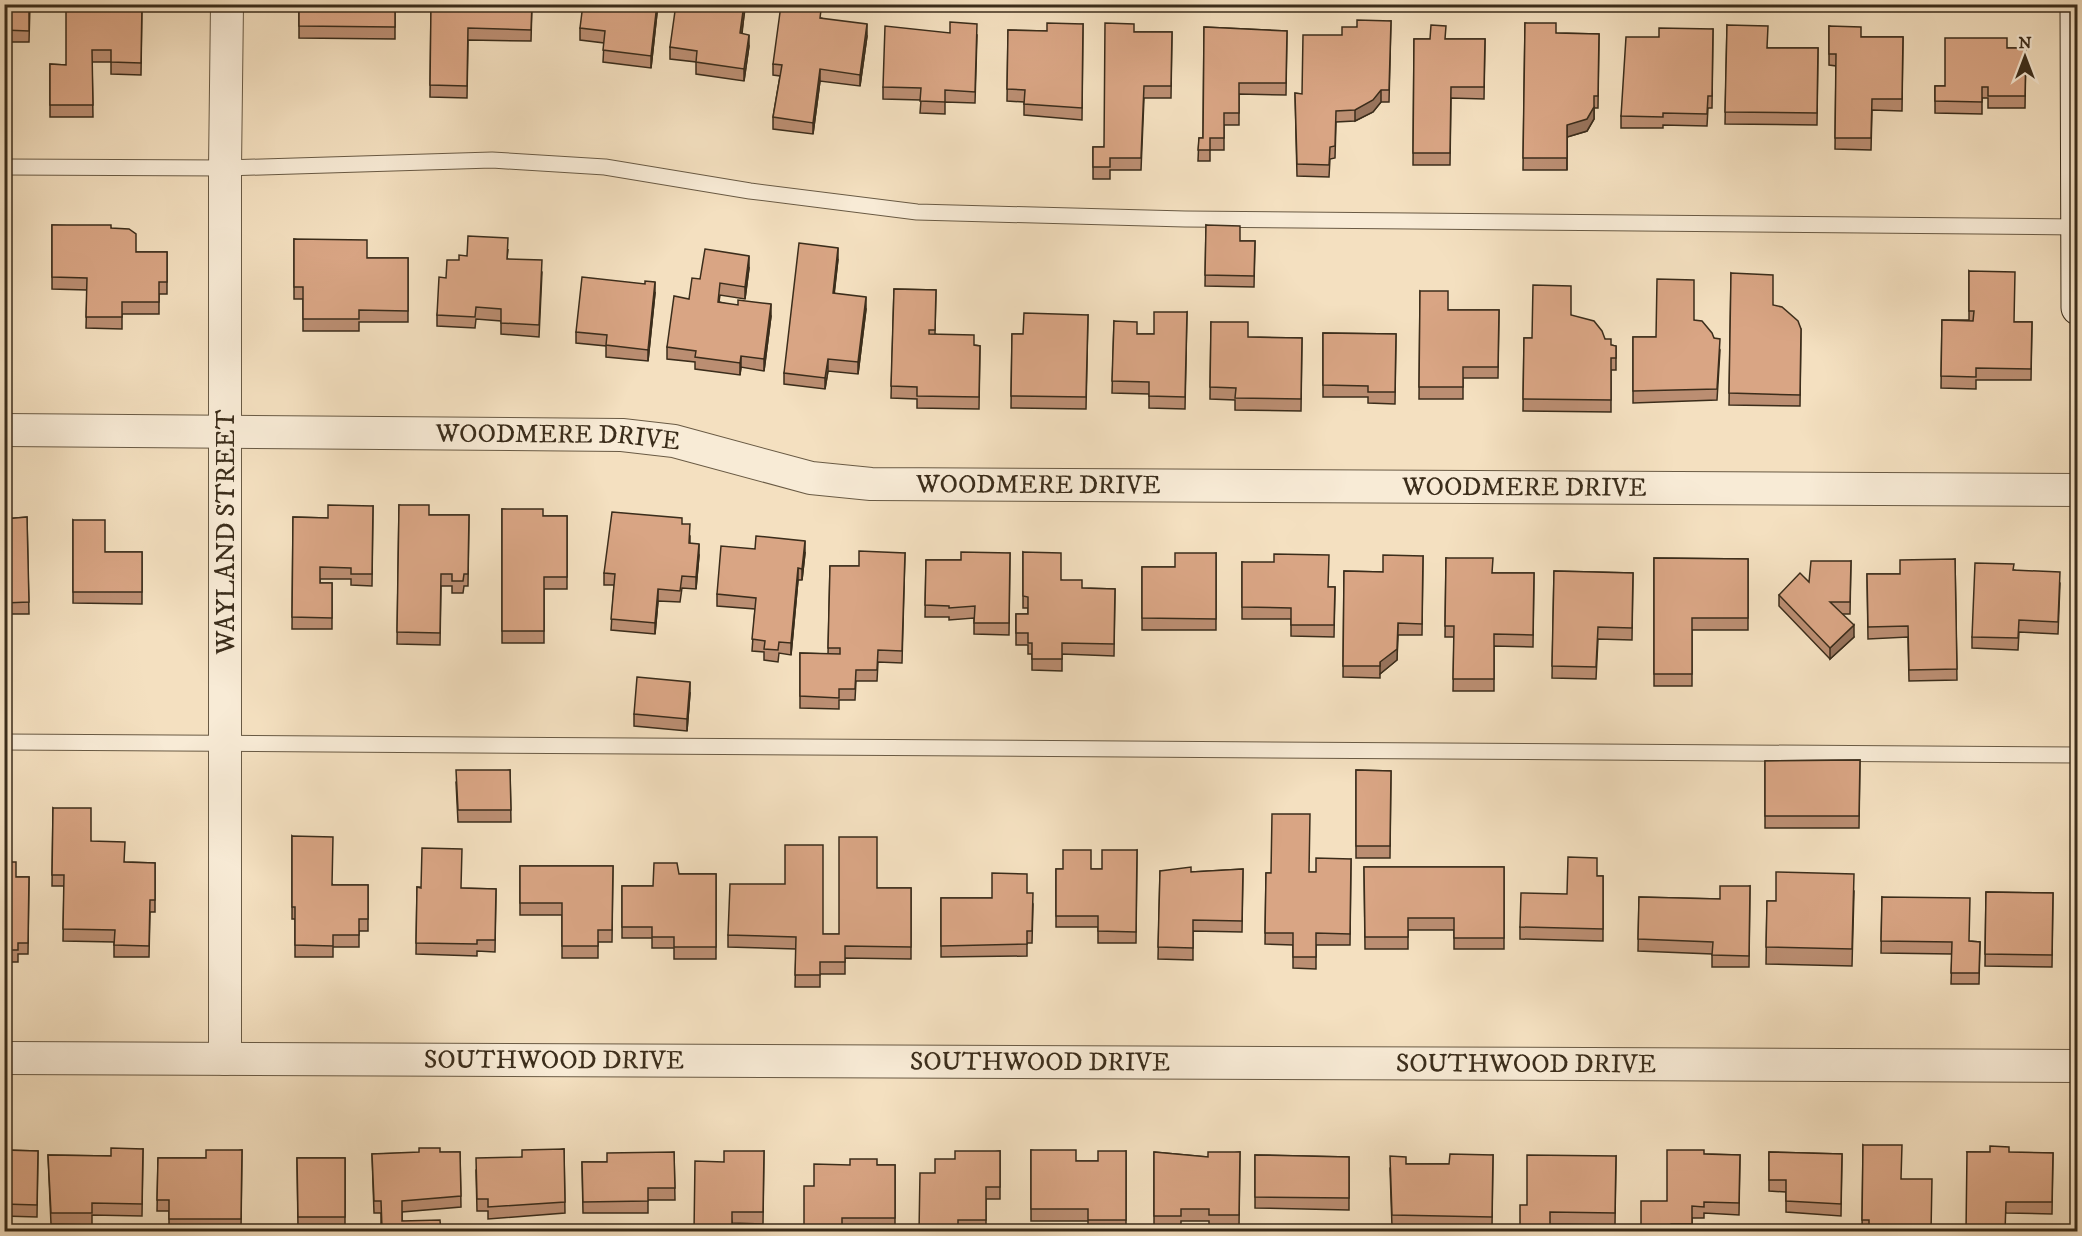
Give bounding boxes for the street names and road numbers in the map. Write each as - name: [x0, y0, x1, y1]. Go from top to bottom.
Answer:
- street label: WAYLAND STREET: [210, 409, 243, 655]
- street label: WOODMERE DRIVE: [435, 417, 682, 458]
- street label: WOODMERE DRIVE: [915, 468, 1161, 502]
- street label: WOODMERE DRIVE: [1401, 470, 1647, 504]
- street label: SOUTHWOOD DRIVE: [424, 1043, 684, 1077]
- street label: SOUTHWOOD DRIVE: [910, 1045, 1170, 1079]
- street label: SOUTHWOOD DRIVE: [1396, 1047, 1656, 1081]

